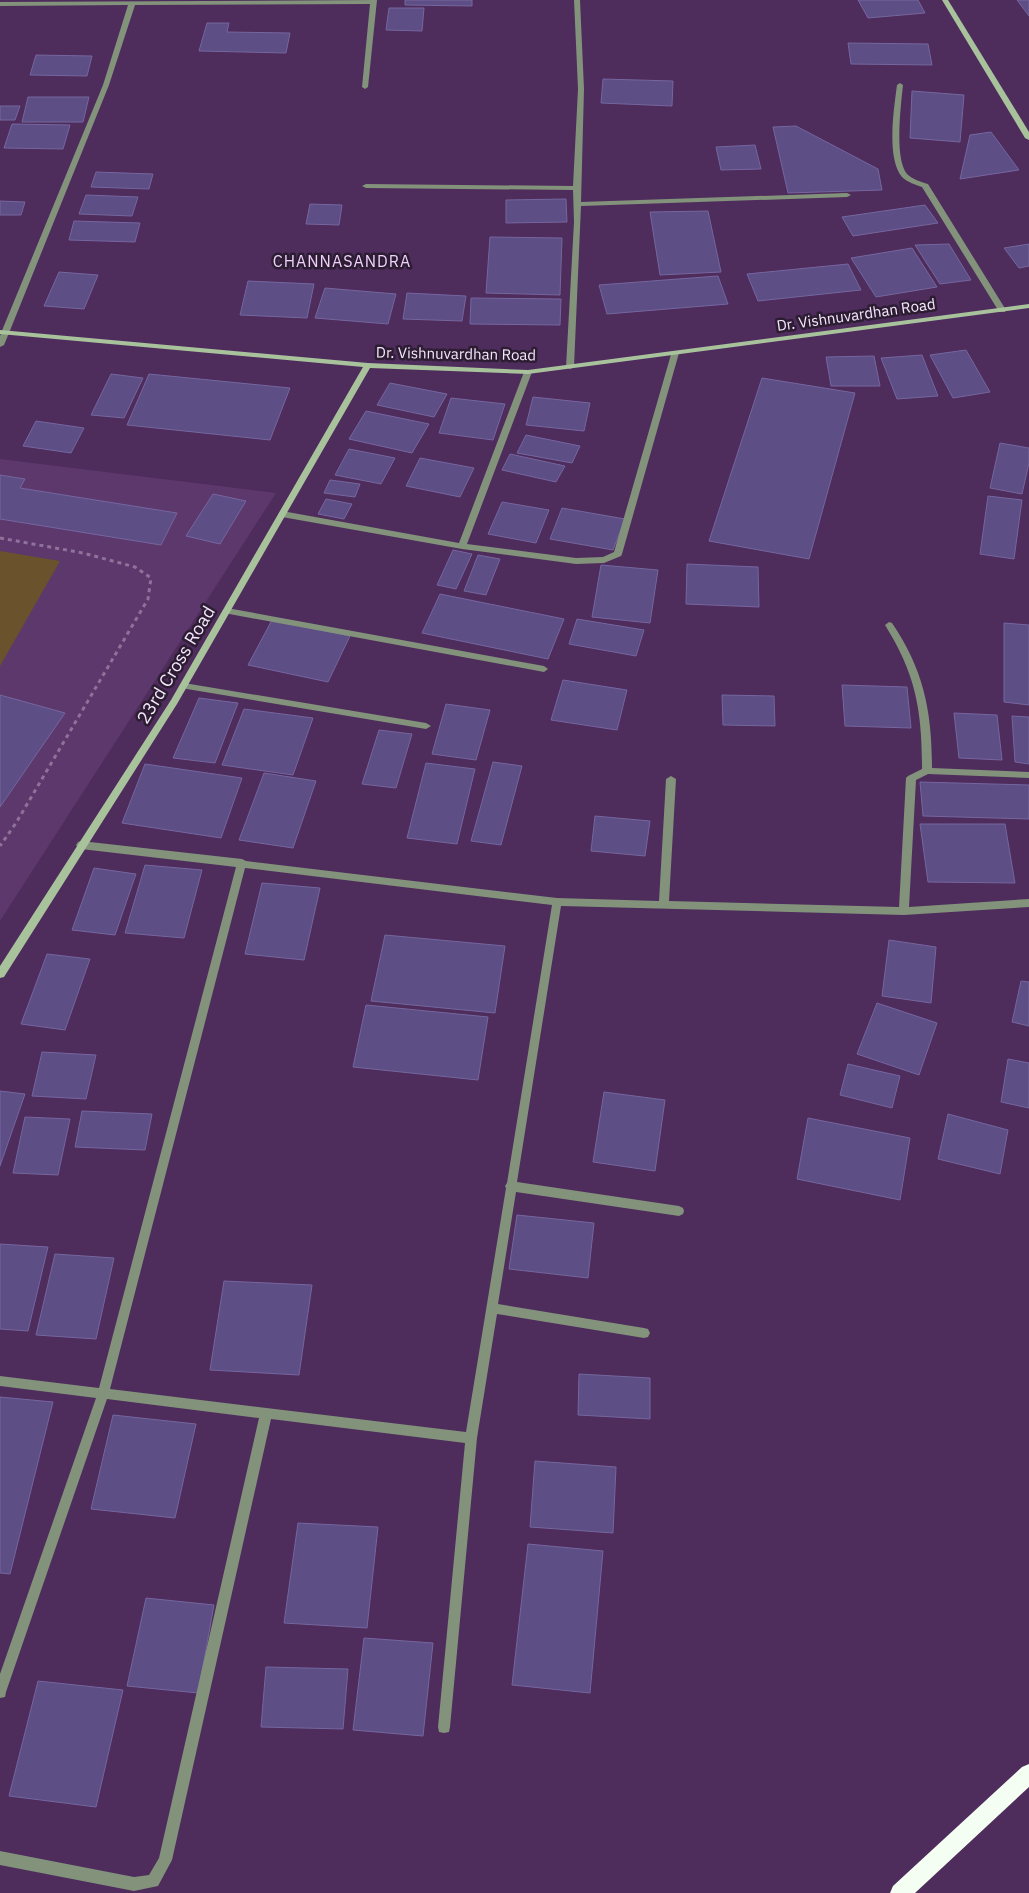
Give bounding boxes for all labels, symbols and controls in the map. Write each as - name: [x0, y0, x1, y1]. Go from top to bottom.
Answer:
- district label: CHANNASANDRA: [273, 251, 411, 271]
- street label: Dr. Vishnuvardhan Road: [775, 294, 937, 335]
- street label: Dr. Vishnuvardhan Road: [376, 343, 536, 364]
- street label: 23rd Cross Road: [131, 602, 220, 728]

